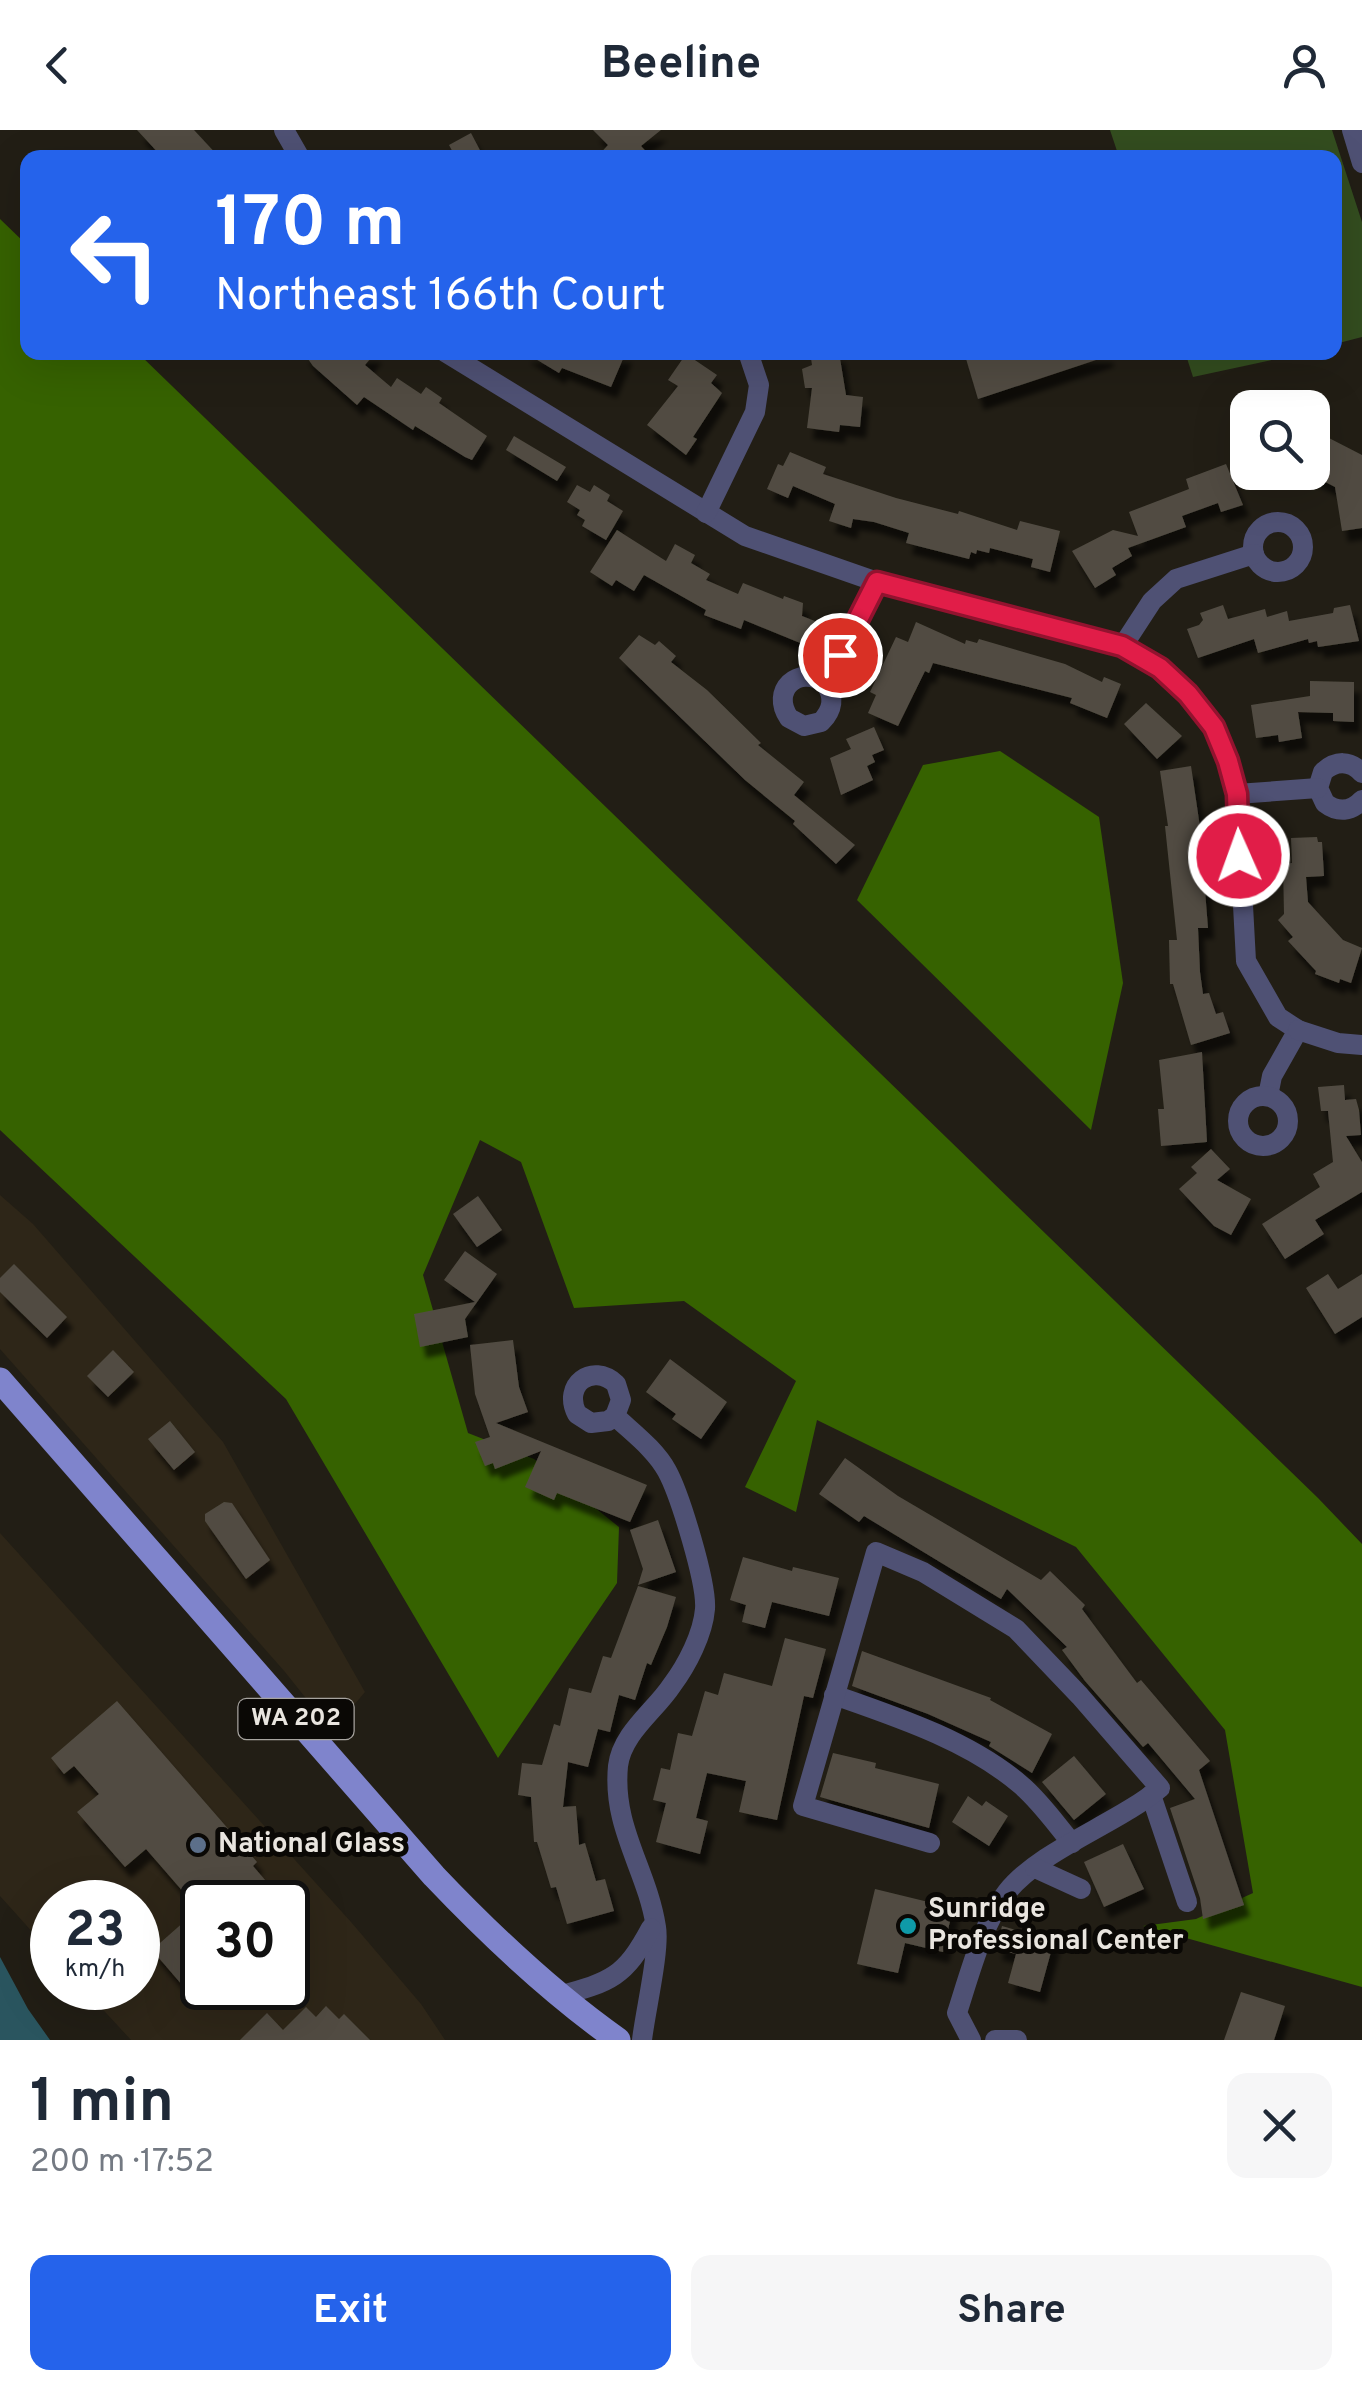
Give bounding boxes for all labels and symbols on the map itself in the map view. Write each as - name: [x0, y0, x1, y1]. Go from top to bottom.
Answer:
- pin: [798, 613, 883, 698]
- position arrow: [1187, 804, 1291, 908]
- road number: WA 202: [238, 1699, 354, 1739]
- place label: National Glass: [218, 1827, 405, 1863]
- marker: National Glass: [187, 1834, 209, 1856]
- speed limit sign: 30: [180, 1880, 310, 2010]
- place label: Sunridge Professional Center: [928, 1892, 1184, 1960]
- marker: Sunridge Professional Center: [897, 1915, 919, 1937]

